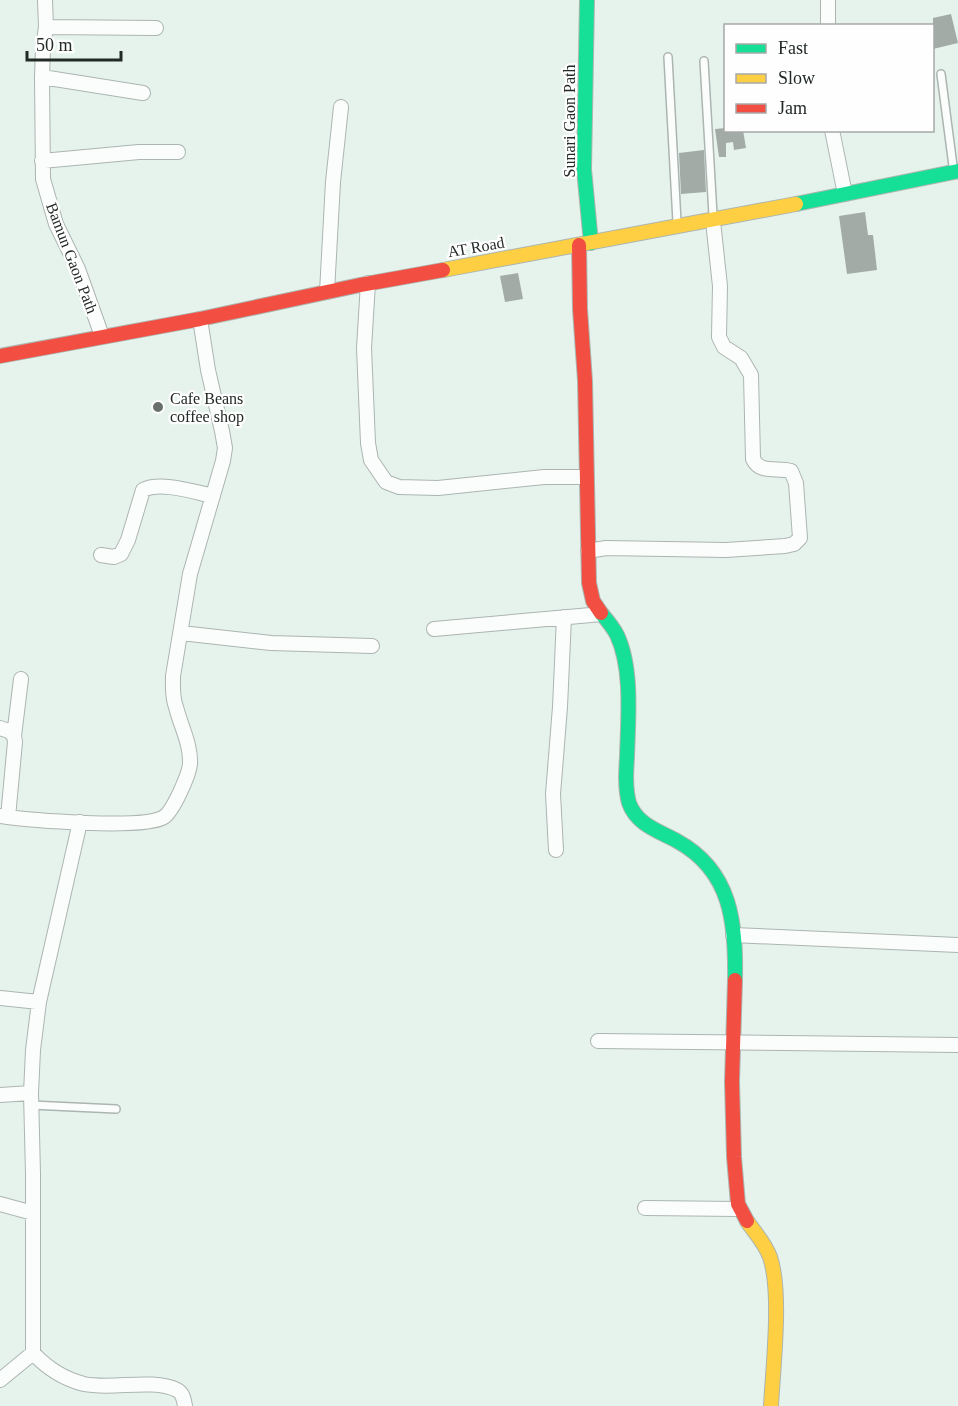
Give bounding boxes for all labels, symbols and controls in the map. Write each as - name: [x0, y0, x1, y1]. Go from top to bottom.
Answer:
- scale bar: [27, 24, 122, 62]
- legend: [724, 24, 934, 132]
- text: 50 m: [36, 35, 73, 55]
- text: Fast: [778, 38, 808, 58]
- street label: Sunari Gaon Path: [561, 65, 578, 177]
- text: Slow: [778, 68, 815, 88]
- text: Jam: [778, 98, 807, 118]
- street label: Bamun Gaon Path: [43, 200, 101, 316]
- street label: AT Road: [446, 234, 506, 260]
- place label: Cafe Beans coffee shop: [170, 390, 244, 426]
- marker: Cafe Beans coffee shop: [151, 400, 165, 414]

